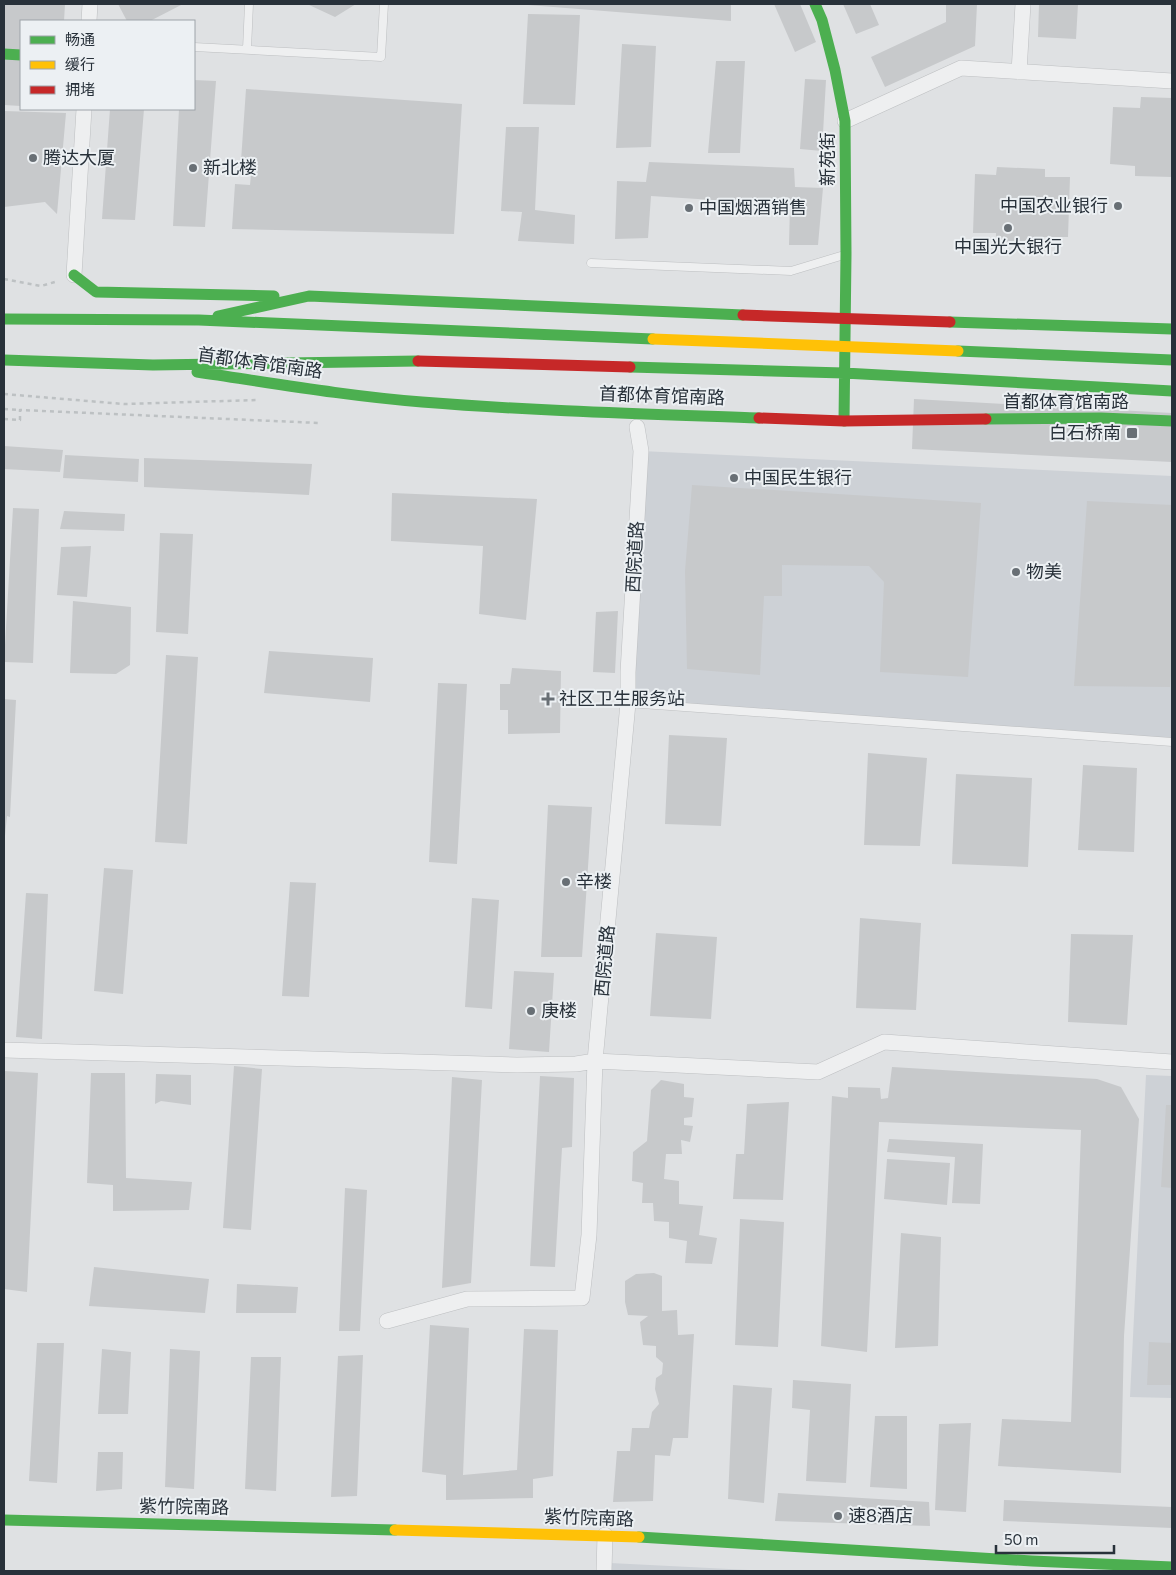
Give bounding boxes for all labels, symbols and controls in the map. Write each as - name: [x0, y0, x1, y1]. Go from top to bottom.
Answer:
- legend: [20, 20, 195, 110]
- text: 畅通: [65, 30, 95, 48]
- text: 缓行: [65, 55, 95, 73]
- text: 拥堵: [65, 80, 95, 98]
- street label: 新苑街: [816, 132, 838, 186]
- place label: 腾达大厦: [43, 146, 115, 168]
- marker: 腾达大厦: [27, 152, 39, 164]
- place label: 新北楼: [203, 156, 257, 178]
- marker: 新北楼: [187, 162, 199, 174]
- place label: 中国农业银行: [1000, 194, 1108, 216]
- place label: 中国烟酒销售: [699, 196, 807, 218]
- marker: 中国农业银行: [1112, 200, 1124, 212]
- marker: 中国烟酒销售: [683, 202, 695, 214]
- marker: 中国光大银行: [1002, 222, 1014, 234]
- place label: 中国光大银行: [954, 235, 1062, 257]
- street label: 首都体育馆南路: [196, 342, 324, 382]
- street label: 首都体育馆南路: [599, 382, 725, 408]
- street label: 首都体育馆南路: [1003, 390, 1129, 412]
- place label: 白石桥南: [1049, 421, 1121, 443]
- marker: 白石桥南: [1125, 426, 1139, 440]
- place label: 中国民生银行: [744, 466, 852, 488]
- marker: 中国民生银行: [728, 472, 740, 484]
- street label: 西院道路: [621, 520, 647, 593]
- place label: 物美: [1026, 560, 1062, 582]
- marker: 物美: [1010, 566, 1022, 578]
- place label: 社区卫生服务站: [559, 687, 685, 709]
- marker: 社区卫生服务站: [541, 692, 555, 706]
- place label: 辛楼: [576, 870, 612, 892]
- marker: 辛楼: [560, 876, 572, 888]
- street label: 西院道路: [590, 924, 618, 998]
- place label: 庚楼: [541, 999, 577, 1021]
- marker: 庚楼: [525, 1005, 537, 1017]
- street label: 紫竹院南路: [139, 1494, 229, 1518]
- street label: 紫竹院南路: [544, 1504, 634, 1530]
- place label: 速8酒店: [848, 1504, 913, 1526]
- marker: 速8酒店: [832, 1510, 844, 1522]
- scale bar: [996, 1522, 1114, 1554]
- text: 50 m: [1004, 1530, 1038, 1548]

